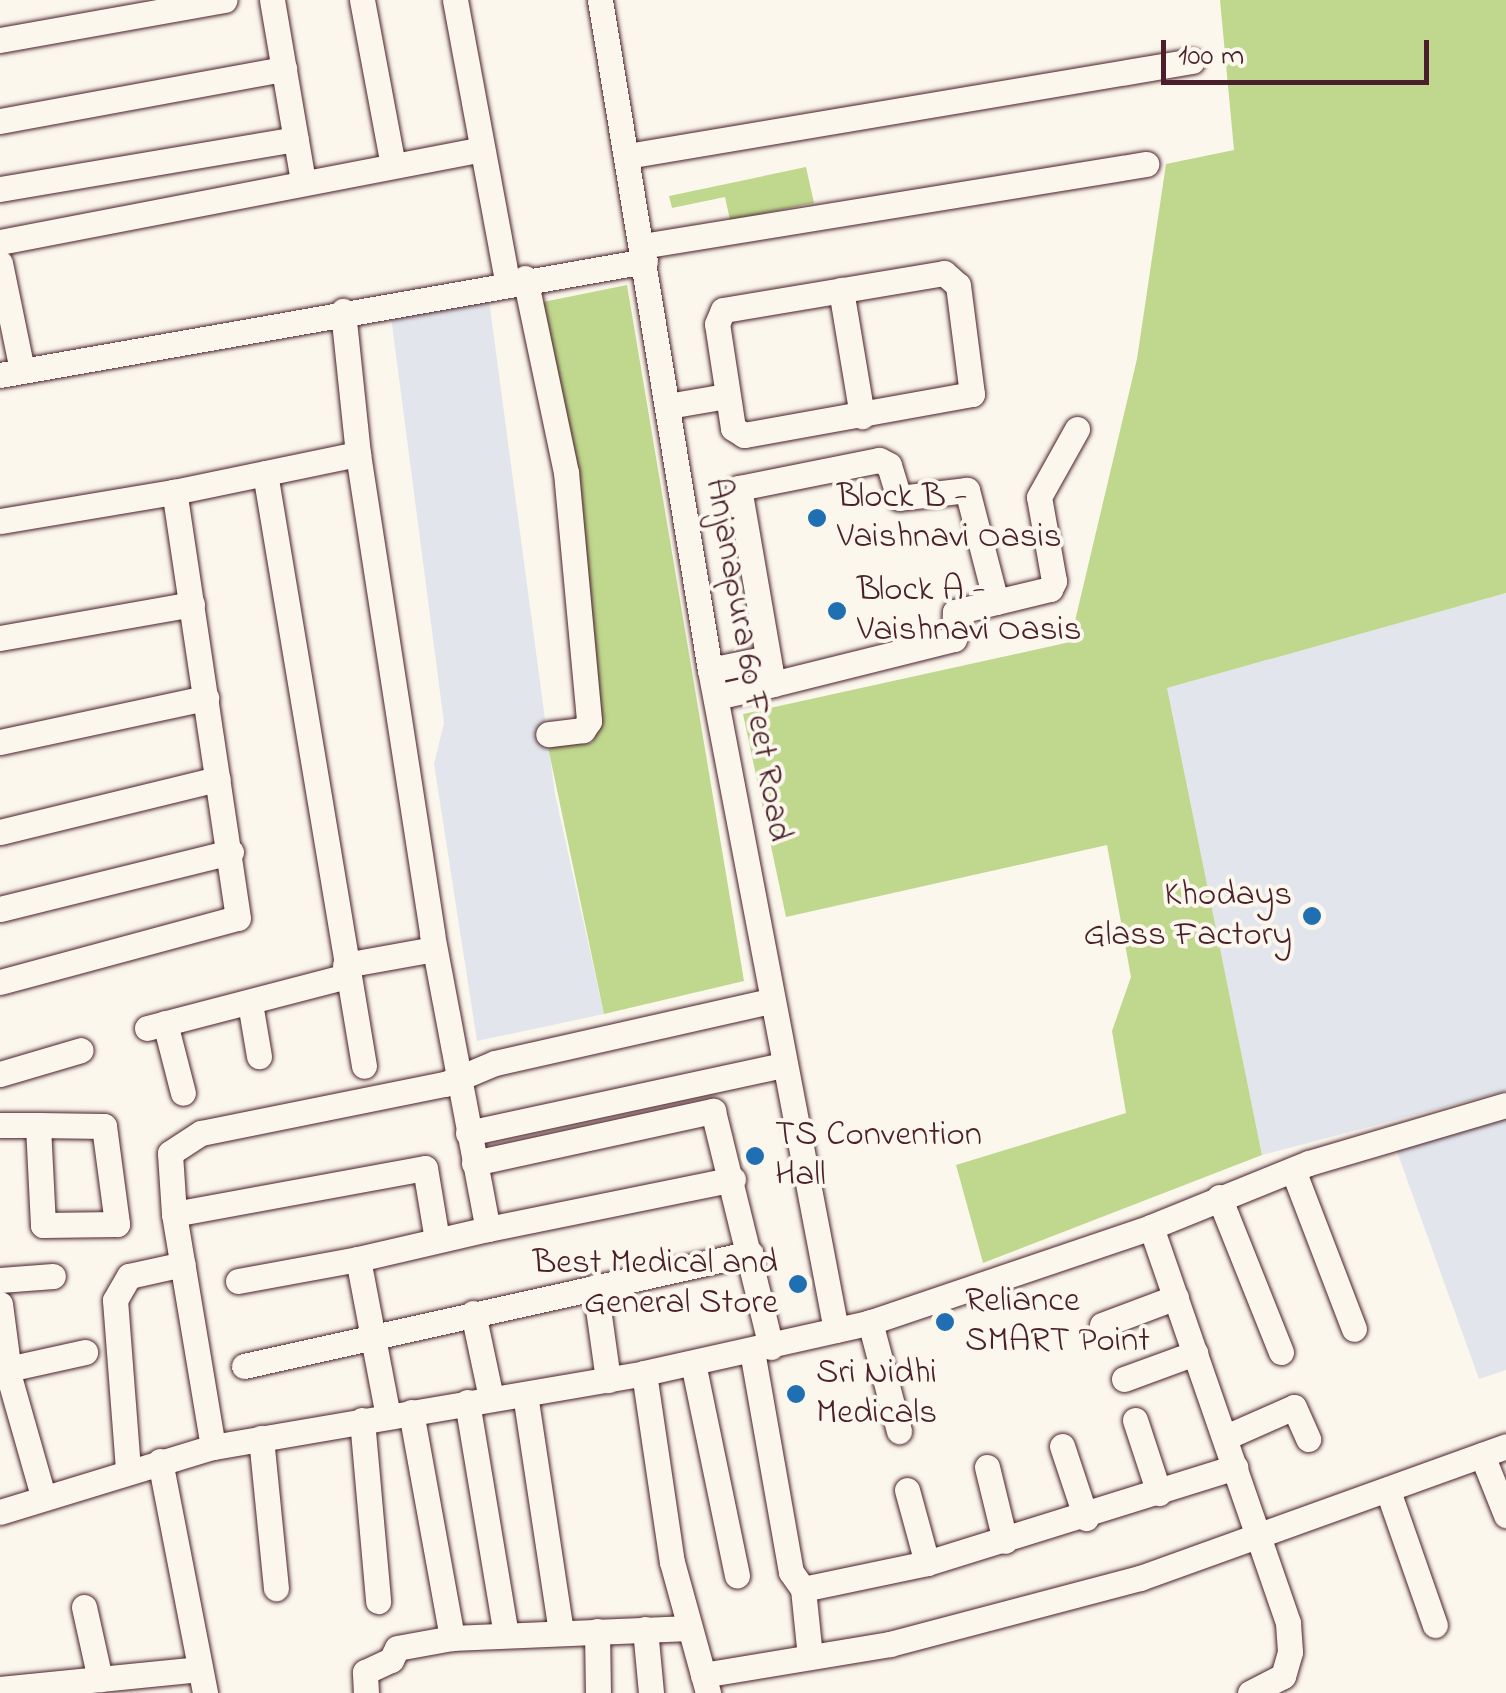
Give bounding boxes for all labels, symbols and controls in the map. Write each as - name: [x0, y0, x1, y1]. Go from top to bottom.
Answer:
- scale bar: [1166, 20, 1434, 82]
- text: 100 m: [1178, 35, 1244, 79]
- street label: Anjanapura 60 Feet Road: [694, 475, 800, 845]
- place label: Block B - Vaishnavi Oasis: [837, 477, 1062, 559]
- marker: Block B - Vaishnavi Oasis: [806, 507, 828, 529]
- place label: Block A - Vaishnavi Oasis: [857, 570, 1082, 652]
- marker: Block A - Vaishnavi Oasis: [826, 600, 848, 622]
- place label: Khodays Glass Factory: [1084, 875, 1292, 957]
- marker: Khodays Glass Factory: [1301, 905, 1323, 927]
- place label: TS Convention Hall: [775, 1115, 982, 1197]
- marker: TS Convention Hall: [744, 1145, 766, 1167]
- place label: Best Medical and General Store: [533, 1243, 778, 1325]
- marker: Best Medical and General Store: [787, 1273, 809, 1295]
- place label: Reliance SMART Point: [965, 1281, 1150, 1363]
- marker: Reliance SMART Point: [934, 1311, 956, 1333]
- place label: Sri Nidhi Medicals: [816, 1353, 937, 1435]
- marker: Sri Nidhi Medicals: [785, 1383, 807, 1405]

